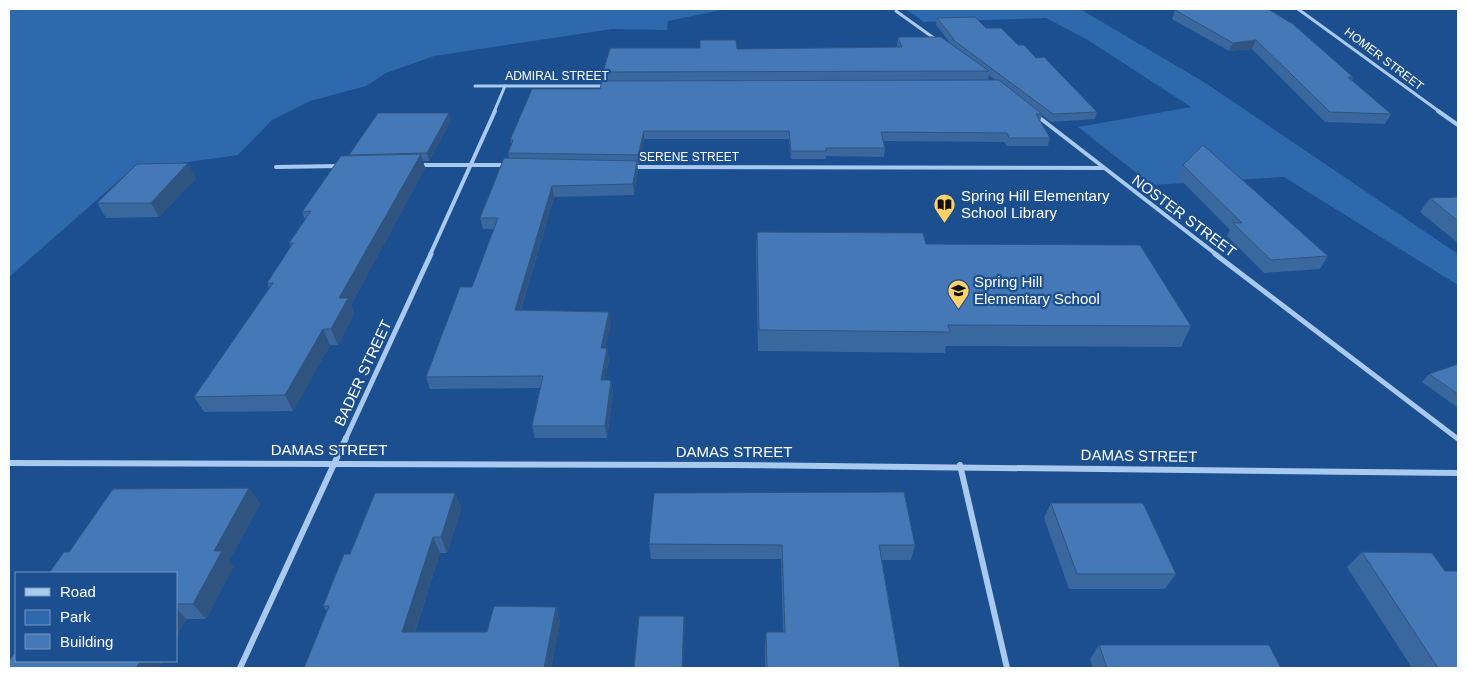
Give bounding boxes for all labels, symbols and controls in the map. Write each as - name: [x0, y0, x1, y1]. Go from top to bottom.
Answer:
- street label: HOMER STREET: [1342, 25, 1427, 94]
- street label: ADMIRAL STREET: [505, 69, 609, 83]
- street label: SERENE STREET: [639, 150, 740, 164]
- street label: NOSTER STREET: [1129, 171, 1240, 260]
- place label: Spring Hill Elementary School Library: [961, 187, 1110, 221]
- library icon: Spring Hill Elementary School Library: [933, 193, 957, 224]
- place label: Spring Hill Elementary School: [974, 273, 1100, 307]
- school or university icon: Spring Hill Elementary School: [946, 279, 970, 310]
- street label: BADER STREET: [331, 317, 395, 429]
- street label: DAMAS STREET: [271, 441, 387, 458]
- street label: DAMAS STREET: [676, 443, 792, 460]
- street label: DAMAS STREET: [1081, 446, 1197, 465]
- legend: [15, 572, 178, 662]
- text: Road: [60, 583, 96, 600]
- text: Park: [60, 608, 91, 625]
- text: Building: [60, 633, 113, 650]

